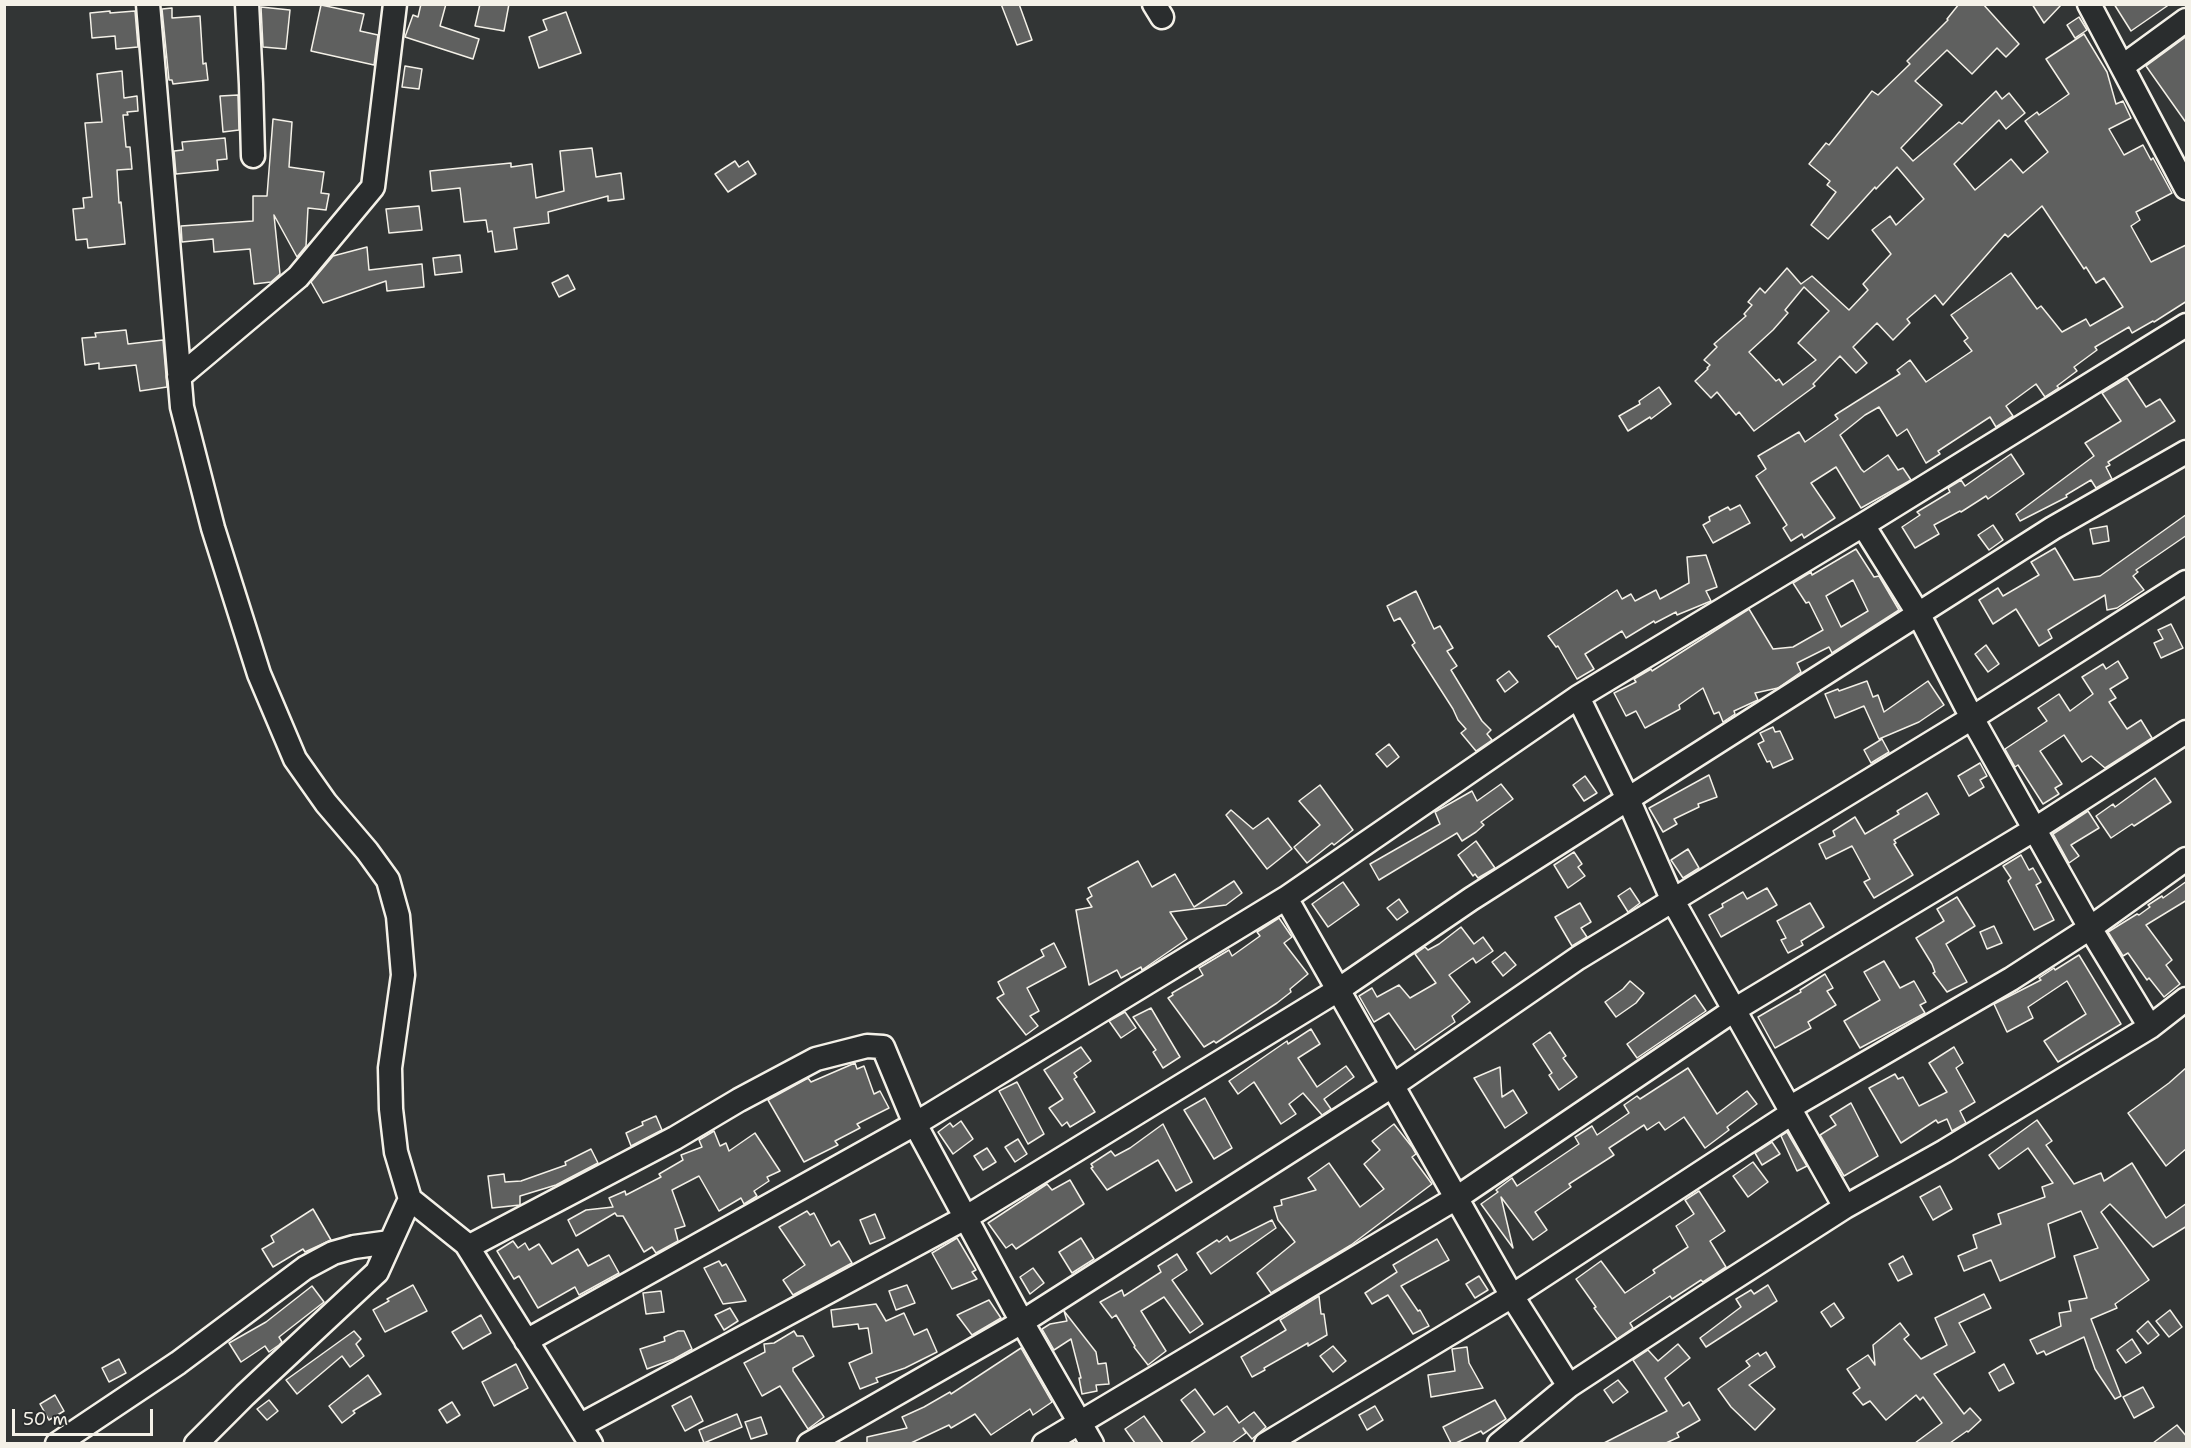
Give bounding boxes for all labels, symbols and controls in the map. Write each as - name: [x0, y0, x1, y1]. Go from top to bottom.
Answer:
- scale bar: [15, 1397, 156, 1435]
- text: 50 m: [23, 1407, 68, 1431]

